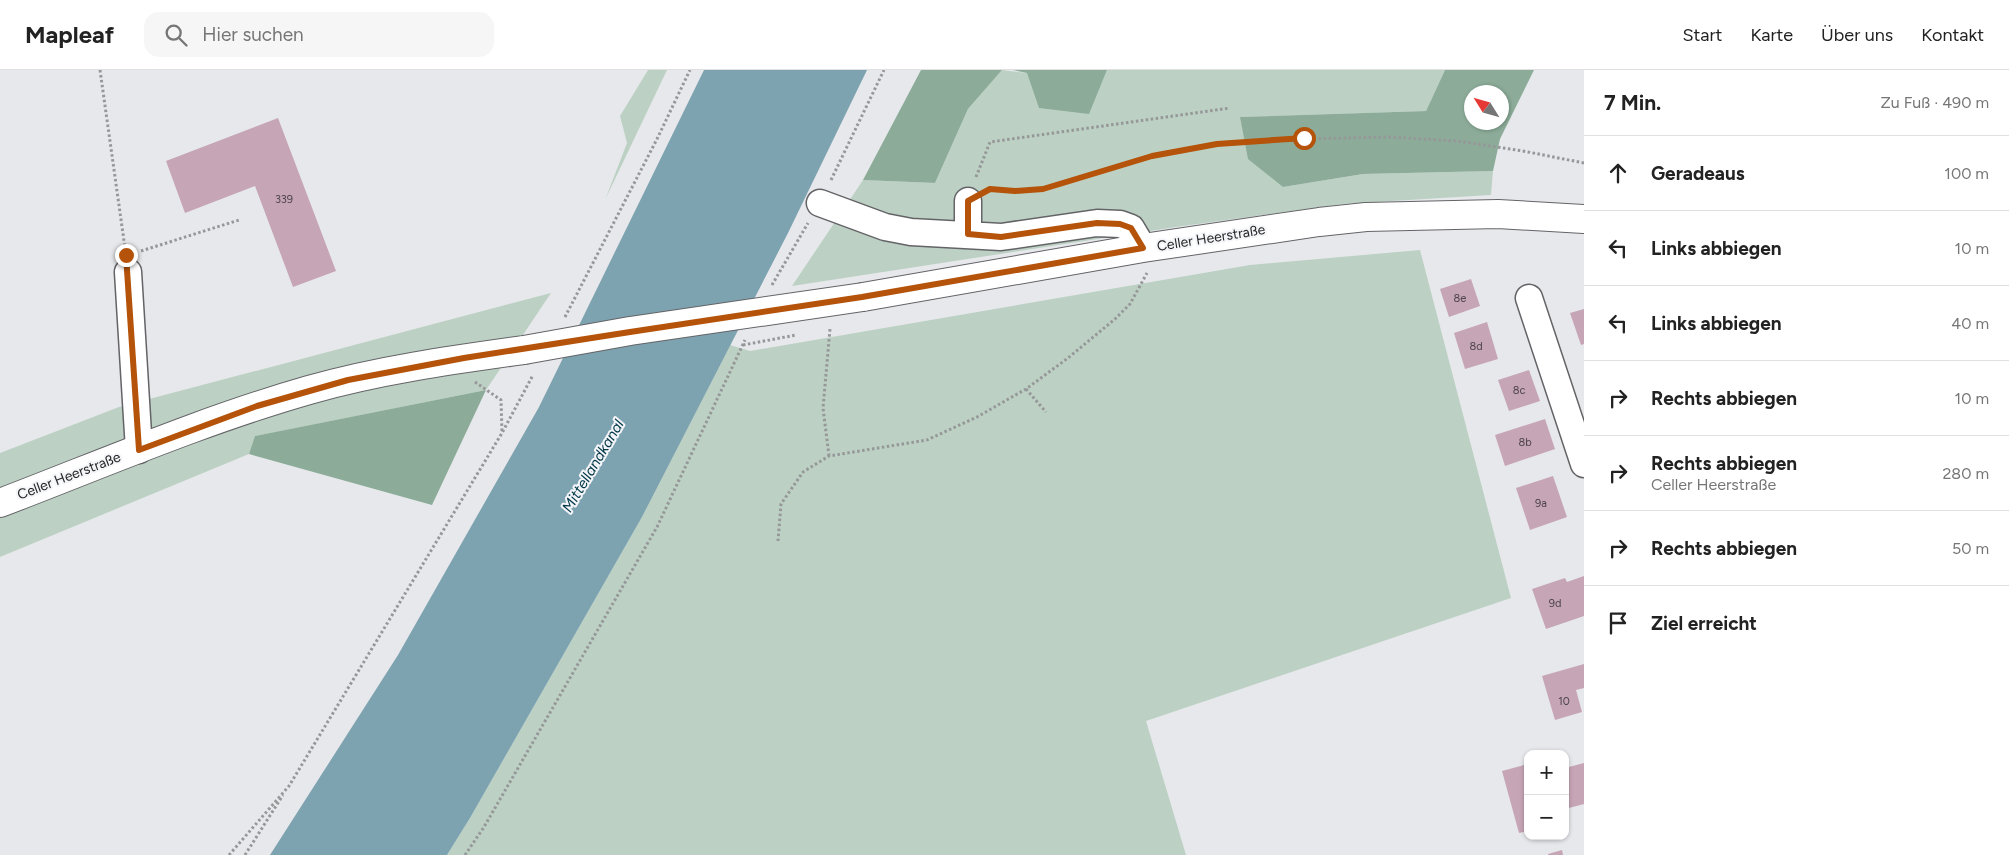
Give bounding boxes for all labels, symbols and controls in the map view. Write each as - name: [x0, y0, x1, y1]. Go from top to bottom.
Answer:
- search box: [144, 12, 494, 57]
- text: Mapleaf: [25, 20, 114, 49]
- icon: search: [162, 21, 190, 49]
- text: Hier suchen: [202, 23, 304, 46]
- text: Start: [1683, 24, 1722, 46]
- text: Karte: [1750, 24, 1793, 46]
- text: Über uns: [1821, 24, 1893, 46]
- text: Kontakt: [1921, 24, 1984, 46]
- north arrow: [1464, 85, 1509, 130]
- text: 7 Min.: [1604, 90, 1661, 115]
- text: Zu Fuß · 490 m: [1881, 93, 1989, 112]
- route start: [1293, 127, 1316, 150]
- icon: ahead: [1604, 159, 1632, 187]
- text: Geradeaus: [1651, 162, 1745, 185]
- text: 100 m: [1944, 164, 1989, 183]
- house number: 339: [275, 193, 293, 206]
- street label: Celler Heerstraße: [1156, 221, 1267, 255]
- icon: left: [1604, 234, 1632, 262]
- text: Links abbiegen: [1651, 237, 1782, 260]
- text: 10 m: [1955, 239, 1989, 258]
- route end: [115, 244, 138, 267]
- house number: 8e: [1454, 292, 1466, 305]
- icon: left: [1604, 309, 1632, 337]
- text: Links abbiegen: [1651, 312, 1782, 335]
- text: 40 m: [1951, 314, 1989, 333]
- house number: 8d: [1469, 340, 1483, 353]
- house number: 8c: [1513, 384, 1525, 397]
- icon: right: [1604, 384, 1632, 412]
- text: Rechts abbiegen: [1651, 387, 1797, 410]
- text: 10 m: [1955, 389, 1989, 408]
- water label: Mittellandkanal: [558, 416, 628, 516]
- house number: 8b: [1518, 436, 1532, 449]
- street label: Celler Heerstraße: [15, 448, 123, 504]
- text: Rechts abbiegen: [1651, 452, 1797, 475]
- icon: right: [1604, 459, 1632, 487]
- text: 280 m: [1942, 464, 1989, 483]
- text: Celler Heerstraße: [1651, 475, 1776, 494]
- house number: 9a: [1535, 497, 1547, 510]
- icon: right: [1604, 534, 1632, 562]
- text: Rechts abbiegen: [1651, 537, 1797, 560]
- text: 50 m: [1952, 539, 1989, 558]
- house number: 9d: [1549, 597, 1561, 610]
- icon: arrive: [1604, 609, 1632, 637]
- text: Ziel erreicht: [1651, 612, 1757, 635]
- house number: 10: [1558, 695, 1570, 708]
- map controls: [1524, 750, 1569, 840]
- button: +: [1524, 750, 1569, 795]
- button: −: [1524, 795, 1569, 840]

